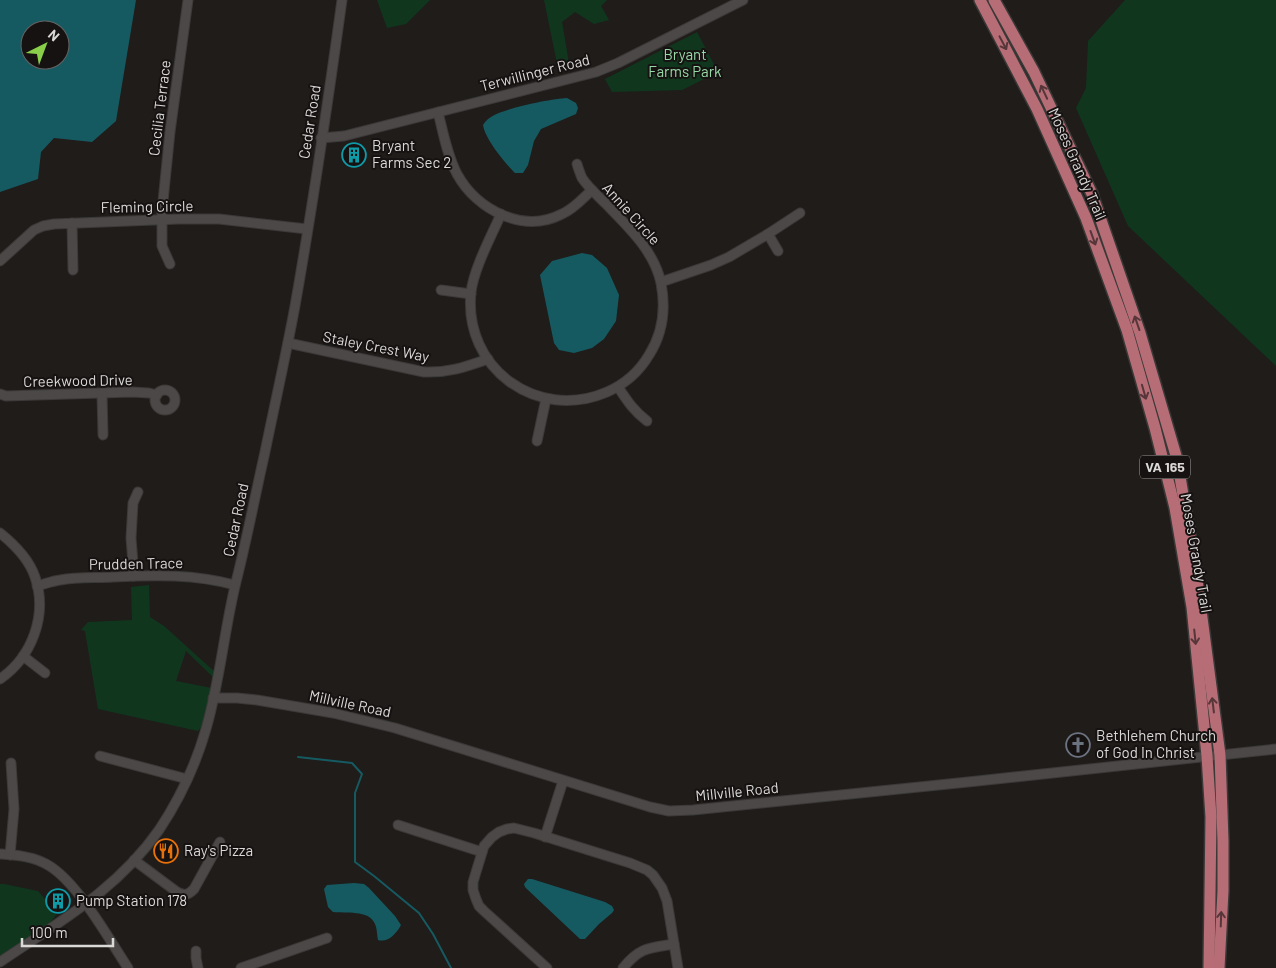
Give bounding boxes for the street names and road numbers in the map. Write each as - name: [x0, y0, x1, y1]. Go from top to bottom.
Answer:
- street label: Terwillinger Road: [478, 50, 591, 94]
- street label: Cecilia Terrace: [144, 59, 174, 157]
- street label: Cedar Road: [294, 84, 324, 160]
- street label: Moses Grandy Trail: [1045, 105, 1111, 222]
- street label: Annie Circle: [599, 178, 664, 248]
- street label: Fleming Circle: [100, 196, 194, 216]
- street label: Staley Crest Way: [321, 327, 431, 365]
- street label: Creekwood Drive: [23, 370, 133, 390]
- road number: VA 165: [1140, 456, 1190, 478]
- street label: Cedar Road: [218, 481, 252, 558]
- street label: Moses Grandy Trail: [1178, 492, 1216, 614]
- street label: Prudden Trace: [89, 553, 183, 573]
- street label: Millville Road: [308, 686, 393, 721]
- street label: Millville Road: [694, 778, 779, 804]

